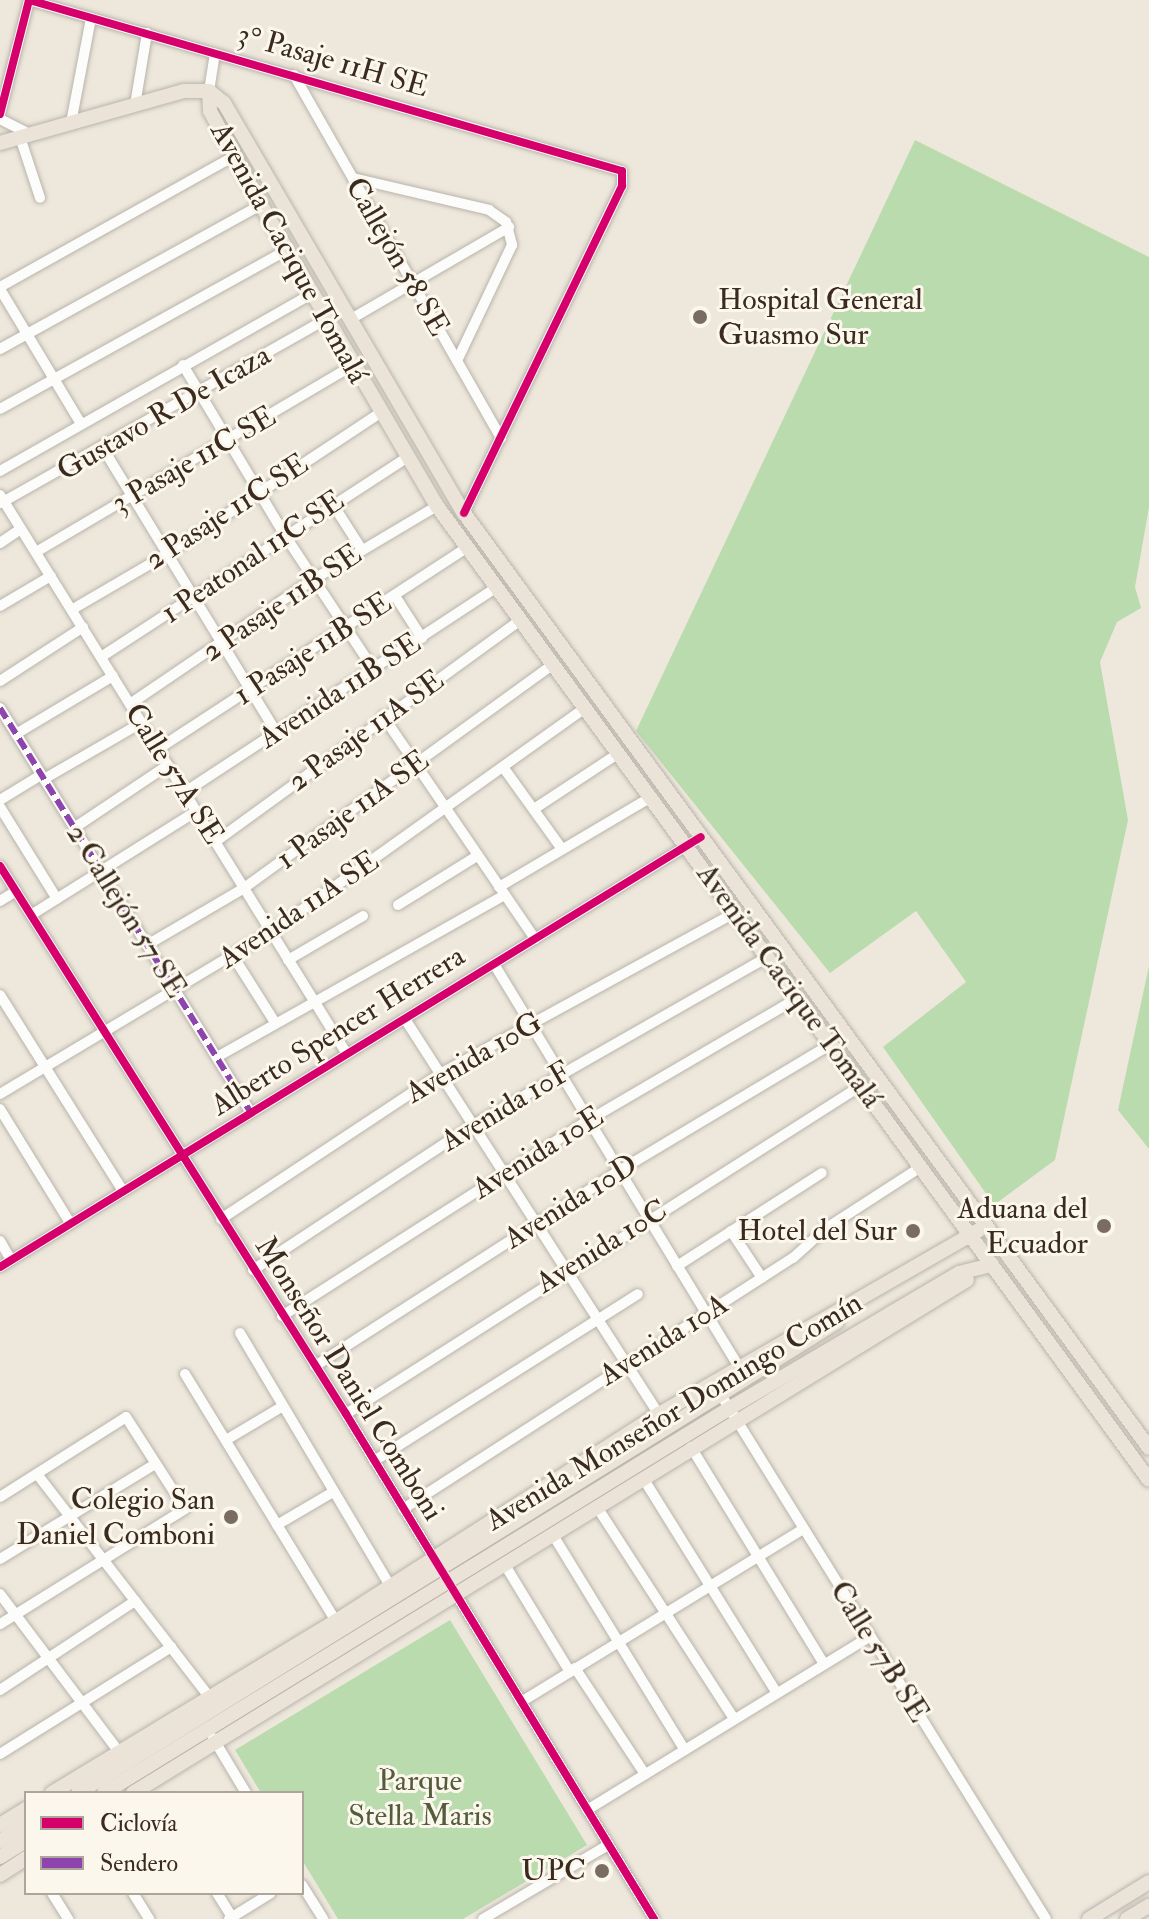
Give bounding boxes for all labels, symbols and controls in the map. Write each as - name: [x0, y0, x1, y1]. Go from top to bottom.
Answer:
- street label: 3° Pasaje 11H SE: [234, 17, 432, 105]
- street label: Avenida Cacique Tomalá: [202, 116, 376, 390]
- street label: Callejón 58 SE: [337, 171, 457, 343]
- place label: Hospital General Guasmo Sur: [718, 282, 923, 352]
- marker: Hospital General Guasmo Sur: [689, 306, 711, 328]
- street label: Gustavo R De Icaza: [51, 337, 277, 489]
- street label: 3 Pasaje 11C SE: [106, 399, 282, 521]
- street label: 2 Pasaje 11C SE: [139, 446, 315, 578]
- street label: 1 Peatonal 11C SE: [155, 483, 351, 631]
- street label: 2 Pasaje 11B SE: [195, 536, 369, 670]
- street label: 1 Pasaje 11B SE: [228, 585, 398, 713]
- street label: Avenida 11B SE: [252, 625, 428, 757]
- street label: 2 Pasaje 11A SE: [281, 662, 451, 800]
- street label: Calle 57A SE: [117, 697, 231, 851]
- street label: 1 Pasaje 11A SE: [270, 743, 436, 877]
- street label: 2 Callejón 57 SE: [58, 817, 194, 1005]
- street label: Avenida 11A SE: [212, 843, 386, 977]
- street label: Avenida Cacique Tomalá: [688, 857, 890, 1115]
- street label: Alberto Spencer Herrera: [204, 938, 472, 1124]
- street label: Avenida 10G: [399, 1005, 549, 1111]
- street label: Avenida 10F: [435, 1054, 577, 1160]
- street label: Avenida 10E: [466, 1099, 610, 1207]
- street label: Avenida 10D: [498, 1147, 644, 1257]
- place label: Aduana del Ecuador: [957, 1191, 1088, 1262]
- street label: Avenida 10C: [530, 1192, 674, 1302]
- place label: Hotel del Sur: [738, 1213, 897, 1249]
- marker: Aduana del Ecuador: [1095, 1217, 1113, 1235]
- marker: Hotel del Sur: [904, 1222, 922, 1240]
- street label: Monseñor Daniel Comboni: [247, 1231, 451, 1527]
- street label: Avenida Monseñor Domingo Comín: [479, 1285, 869, 1539]
- street label: Avenida 10A: [593, 1286, 735, 1394]
- place label: Colegio San Daniel Comboni: [16, 1482, 215, 1552]
- marker: Colegio San Daniel Comboni: [222, 1508, 240, 1526]
- street label: Calle 57B SE: [821, 1575, 937, 1729]
- park label: Parque Stella Maris: [348, 1763, 492, 1834]
- legend: [24, 1791, 304, 1895]
- text: Ciclovía: [100, 1808, 177, 1839]
- text: Sendero: [100, 1848, 178, 1879]
- place label: UPC: [521, 1853, 586, 1889]
- marker: UPC: [593, 1862, 611, 1880]

